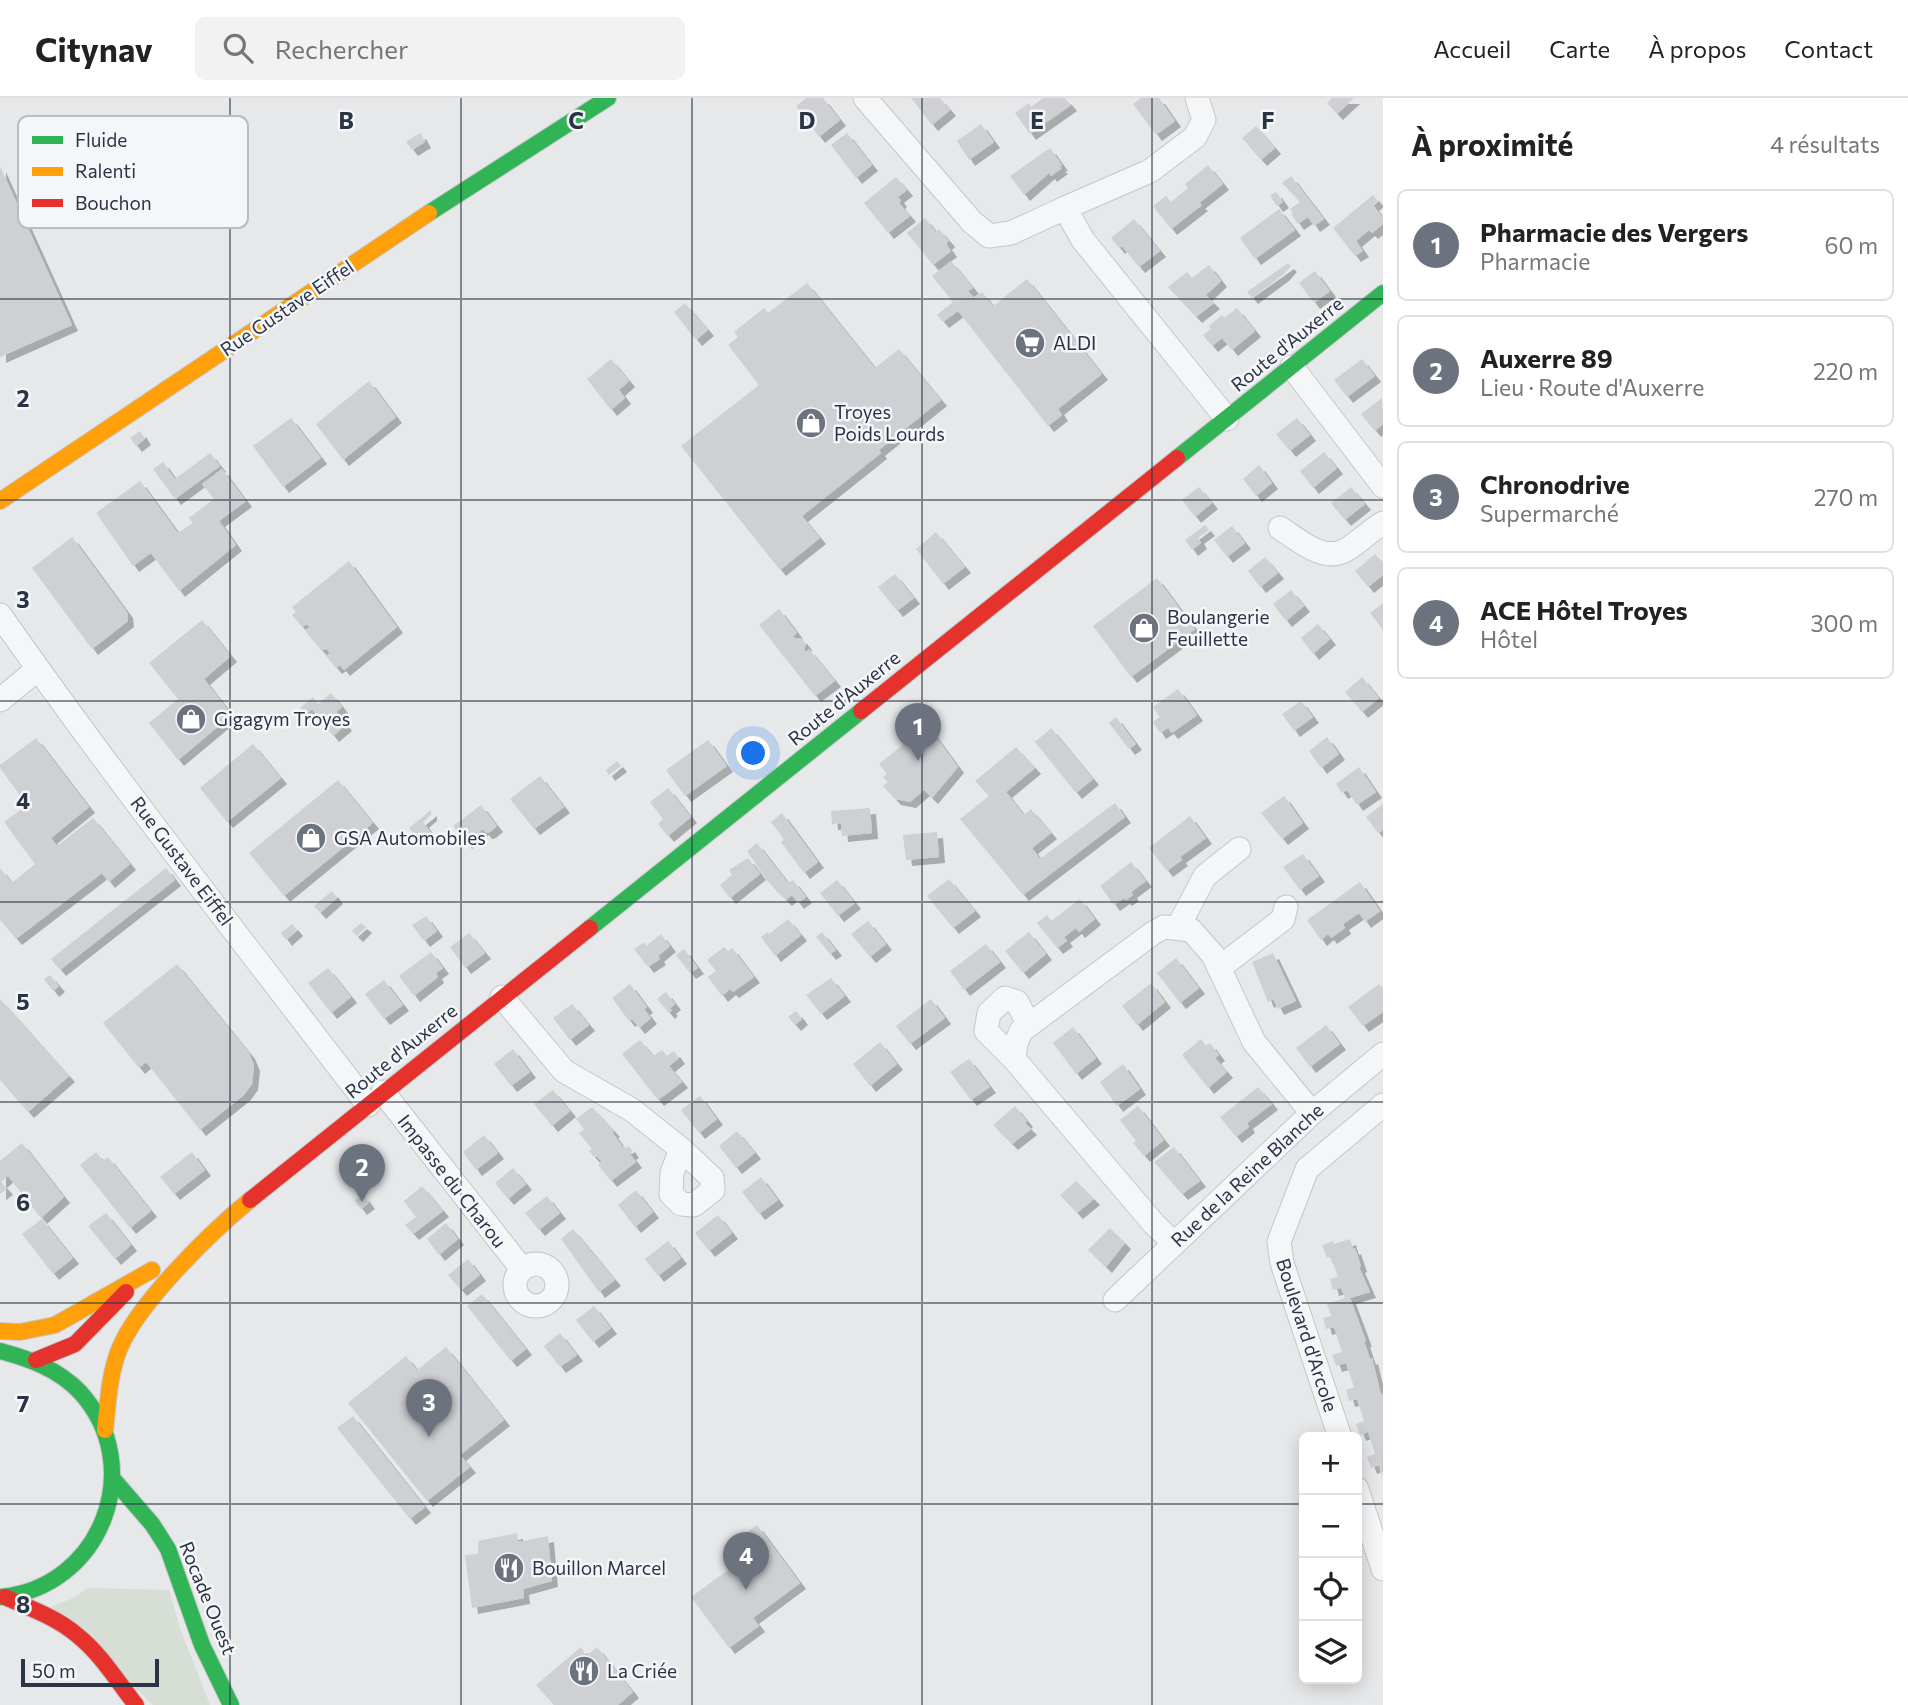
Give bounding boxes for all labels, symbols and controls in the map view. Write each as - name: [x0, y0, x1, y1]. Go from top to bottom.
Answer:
- search box: [195, 17, 685, 80]
- text: Citynav: [35, 28, 153, 69]
- icon: search: [219, 29, 257, 67]
- text: Rechercher: [275, 33, 408, 64]
- text: Accueil: [1433, 34, 1511, 63]
- text: Carte: [1549, 34, 1610, 63]
- text: À propos: [1648, 34, 1746, 63]
- text: Contact: [1784, 34, 1873, 63]
- text: B: [338, 106, 354, 134]
- text: C: [568, 106, 584, 134]
- text: D: [799, 106, 816, 134]
- text: E: [1030, 106, 1044, 134]
- text: F: [1261, 106, 1275, 134]
- legend: [18, 116, 248, 228]
- text: À proximité: [1411, 125, 1573, 162]
- text: Fluide: [75, 128, 127, 151]
- text: 4 résultats: [1770, 130, 1880, 158]
- text: Ralenti: [75, 159, 136, 182]
- text: Bouchon: [75, 191, 152, 214]
- text: Pharmacie des Vergers: [1480, 216, 1748, 247]
- text: 1: [1431, 231, 1441, 259]
- text: 60 m: [1825, 231, 1878, 259]
- text: Pharmacie: [1480, 247, 1590, 275]
- street label: Rue Gustave Eiffel: [216, 255, 358, 361]
- street label: Route d'Auxerre: [1226, 291, 1347, 396]
- supermarket icon: ALDI: [1013, 326, 1047, 360]
- place label: ALDI: [1053, 331, 1096, 354]
- text: Auxerre 89: [1480, 342, 1613, 373]
- text: 2: [1429, 357, 1443, 385]
- text: 220 m: [1813, 357, 1878, 385]
- text: Lieu · Route d'Auxerre: [1480, 373, 1704, 401]
- text: 2: [16, 384, 30, 412]
- place label: Troyes Poids Lourds: [834, 400, 945, 445]
- shop icon: Troyes Poids Lourds: [794, 406, 828, 440]
- text: Chronodrive: [1480, 468, 1630, 499]
- text: 3: [1429, 483, 1443, 511]
- text: 270 m: [1814, 483, 1878, 511]
- text: Supermarché: [1480, 499, 1619, 527]
- text: 3: [16, 585, 30, 613]
- text: ACE Hôtel Troyes: [1480, 594, 1688, 625]
- place label: Boulangerie Feuillette: [1167, 605, 1270, 650]
- text: 4: [1429, 609, 1443, 637]
- text: 300 m: [1810, 609, 1878, 637]
- shop icon: Boulangerie Feuillette: [1127, 611, 1161, 645]
- text: Hôtel: [1480, 625, 1538, 653]
- street label: Route d'Auxerre: [783, 645, 904, 750]
- shop icon: Gigagym Troyes: [174, 702, 208, 736]
- pin: 1: [895, 703, 941, 761]
- place label: Gigagym Troyes: [214, 707, 350, 730]
- your location: [736, 736, 770, 770]
- text: 4: [16, 786, 30, 814]
- street label: Rue Gustave Eiffel: [126, 792, 238, 930]
- shop icon: GSA Automobiles: [294, 821, 328, 855]
- place label: GSA Automobiles: [334, 826, 486, 849]
- text: 5: [16, 987, 30, 1015]
- street label: Route d'Auxerre: [340, 998, 461, 1103]
- street label: Rue de la Reine Blanche: [1166, 1098, 1328, 1251]
- street label: Impasse du Charou: [393, 1110, 511, 1252]
- pin: 2: [339, 1144, 385, 1202]
- text: 6: [16, 1188, 30, 1216]
- street label: Boulevard d'Arcole: [1272, 1255, 1343, 1414]
- pin: 3: [406, 1379, 452, 1437]
- text: 7: [17, 1389, 29, 1417]
- map controls: [1299, 1432, 1362, 1684]
- button: +: [1299, 1432, 1362, 1495]
- button: −: [1299, 1495, 1362, 1558]
- pin: 4: [723, 1532, 769, 1590]
- street label: Rocade Ouest: [175, 1538, 242, 1658]
- restaurant icon: Bouillon Marcel: [492, 1551, 526, 1585]
- place label: Bouillon Marcel: [532, 1556, 666, 1579]
- button: locate: [1299, 1558, 1362, 1621]
- text: 8: [16, 1590, 30, 1618]
- button: layers: [1299, 1621, 1362, 1684]
- restaurant icon: La Criée: [567, 1654, 601, 1688]
- scale bar: [21, 1656, 159, 1688]
- text: 50 m: [32, 1659, 76, 1682]
- place label: La Criée: [607, 1659, 677, 1682]

